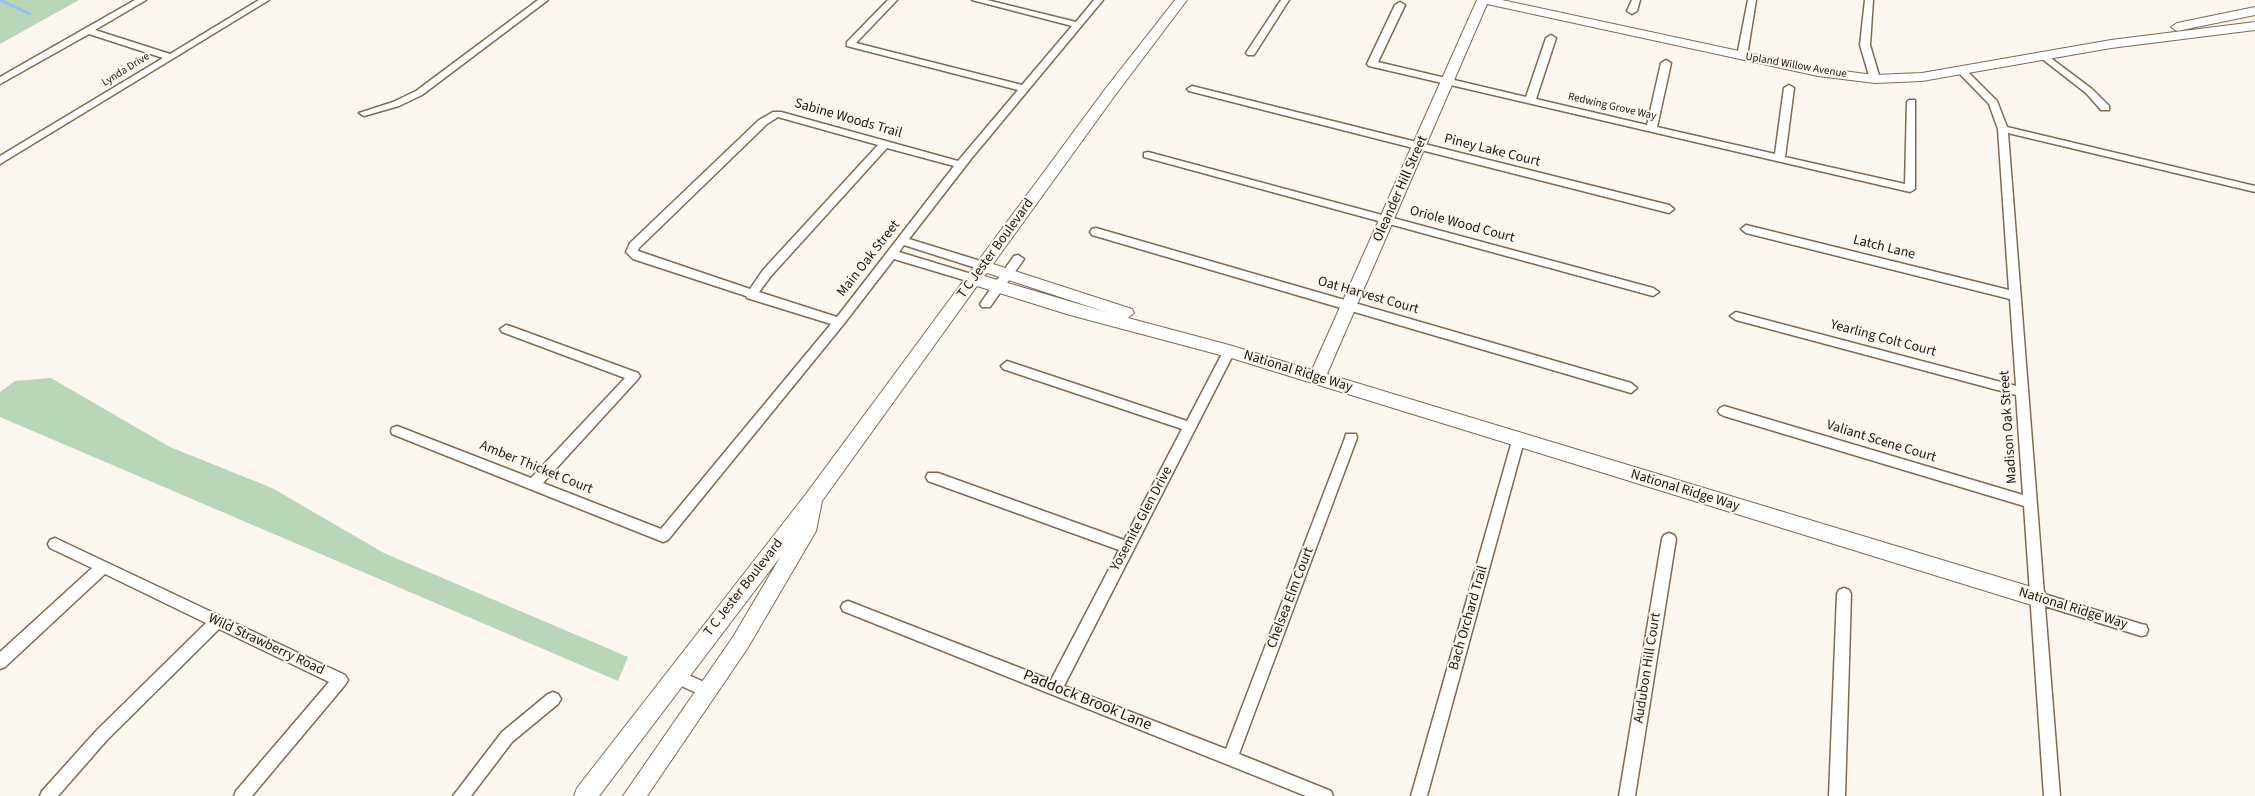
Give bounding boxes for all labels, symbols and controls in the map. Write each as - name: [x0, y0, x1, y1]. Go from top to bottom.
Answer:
- street label: Lynda Drive: [100, 50, 152, 90]
- street label: Upland Willow Avenue: [1744, 51, 1848, 81]
- street label: Redwing Grove Way: [1566, 90, 1658, 124]
- street label: Sabine Woods Trail: [792, 96, 904, 142]
- street label: Piney Lake Court: [1442, 131, 1542, 171]
- street label: Oleander Hill Street: [1370, 133, 1432, 245]
- street label: T C Jester Boulevard: [954, 196, 1038, 302]
- street label: Oriole Wood Court: [1408, 203, 1516, 247]
- street label: Main Oak Street: [834, 217, 904, 301]
- street label: Latch Lane: [1851, 232, 1917, 264]
- street label: Oat Harvest Court: [1315, 274, 1421, 318]
- street label: Yearling Colt Court: [1828, 317, 1938, 361]
- street label: National Ridge Way: [1242, 347, 1354, 397]
- street label: Madison Oak Street: [1997, 370, 2021, 484]
- street label: Valiant Scene Court: [1824, 417, 1938, 467]
- street label: Amber Thicket Court: [477, 438, 595, 498]
- street label: Yosemite Glen Drive: [1107, 464, 1177, 574]
- street label: National Ridge Way: [1629, 466, 1741, 516]
- street label: T C Jester Boulevard: [701, 536, 787, 640]
- street label: Chelsea Elm Court: [1264, 545, 1318, 651]
- street label: Bach Orchard Trail: [1446, 564, 1492, 672]
- street label: National Ridge Way: [2017, 584, 2129, 634]
- street label: Wild Strawberry Road: [205, 611, 327, 679]
- street label: Audubon Hill Court: [1631, 612, 1665, 724]
- street label: Paddock Brook Lane: [1020, 666, 1154, 736]

